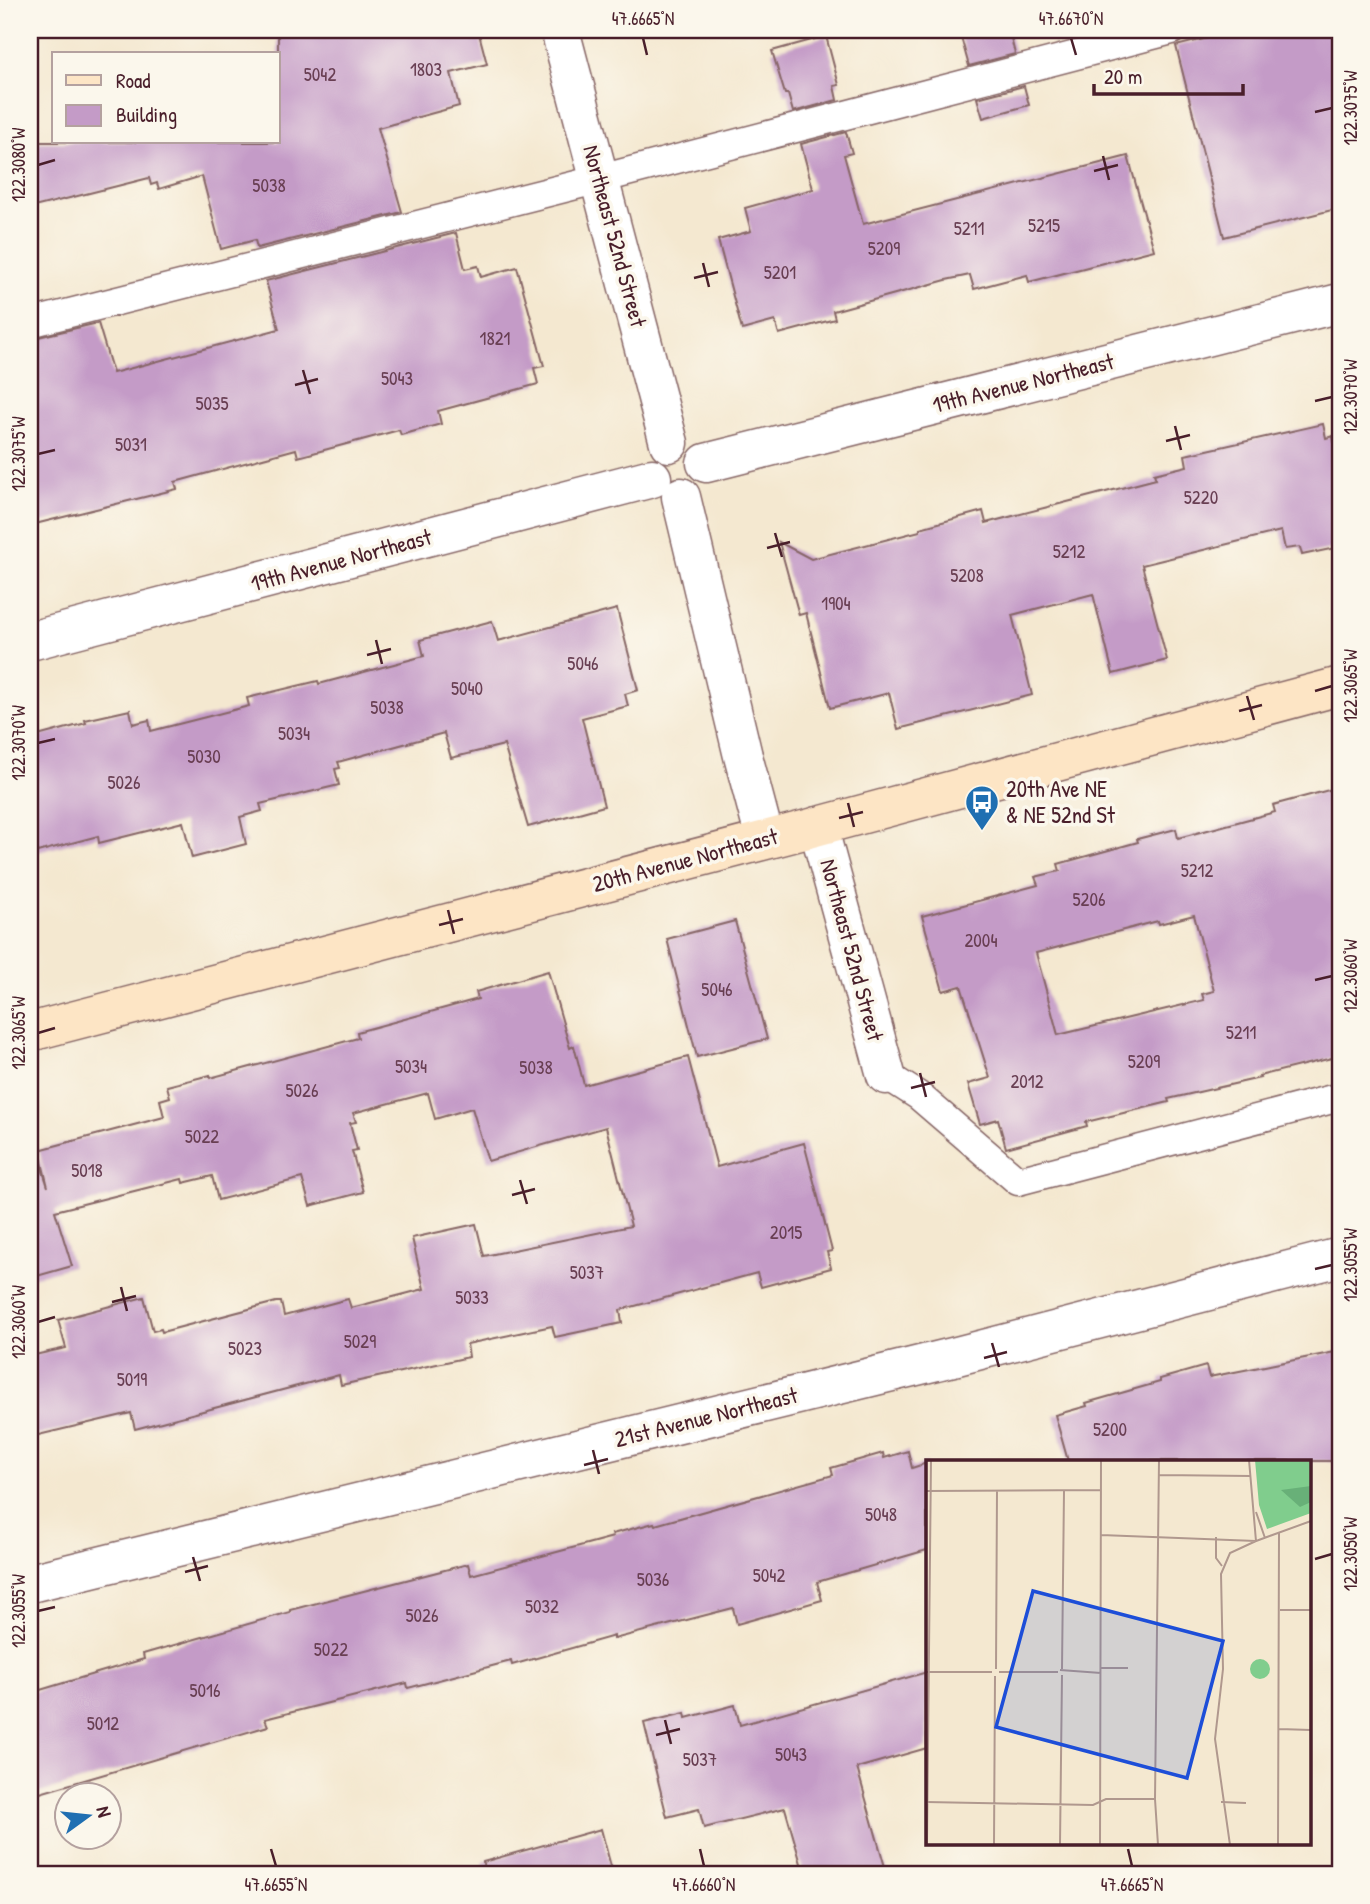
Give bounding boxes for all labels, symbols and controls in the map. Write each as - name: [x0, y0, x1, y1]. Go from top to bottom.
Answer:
- text: 47.6665°N: [612, 6, 674, 31]
- text: 47.6670°N: [1039, 6, 1103, 31]
- legend: [52, 52, 280, 144]
- scale bar: [1094, 52, 1242, 96]
- house number: 1803: [410, 56, 442, 82]
- house number: 5042: [304, 61, 336, 87]
- text: 20 m: [1104, 62, 1142, 91]
- text: Road: [116, 66, 150, 95]
- text: 122.3075°W: [1338, 70, 1363, 146]
- text: Building: [116, 100, 177, 129]
- text: 122.3080°W: [6, 128, 31, 202]
- street label: Northeast 52nd Street: [576, 142, 655, 331]
- house number: 5038: [252, 172, 286, 198]
- house number: 5215: [1028, 212, 1060, 238]
- house number: 5211: [954, 215, 984, 241]
- house number: 5209: [868, 235, 900, 261]
- house number: 5201: [764, 259, 796, 285]
- house number: 1821: [480, 325, 511, 351]
- street label: 19th Avenue Northeast: [929, 345, 1118, 420]
- text: 122.3070°W: [1338, 359, 1363, 435]
- house number: 5043: [381, 365, 413, 391]
- house number: 5035: [195, 390, 229, 416]
- text: 122.3075°W: [6, 416, 31, 492]
- house number: 5031: [115, 431, 147, 457]
- house number: 5220: [1184, 484, 1218, 510]
- street label: 19th Avenue Northeast: [247, 520, 436, 599]
- house number: 5212: [1053, 538, 1085, 564]
- house number: 5208: [950, 562, 984, 588]
- house number: 1904: [821, 590, 851, 616]
- text: 122.3065°W: [1338, 649, 1363, 723]
- house number: 5046: [567, 650, 599, 676]
- house number: 5040: [451, 675, 483, 701]
- house number: 5038: [370, 694, 404, 720]
- text: 122.3070°W: [6, 705, 31, 781]
- house number: 5034: [278, 720, 310, 746]
- house number: 5030: [187, 743, 221, 769]
- house number: 5026: [107, 769, 141, 795]
- place label: 20th Ave NE & NE 52nd St: [1006, 773, 1116, 830]
- bus stop icon: 20th Ave NE & NE 52nd St: [963, 783, 1001, 832]
- street label: 20th Avenue Northeast: [589, 820, 782, 899]
- street label: Northeast 52nd Street: [813, 856, 892, 1045]
- house number: 5212: [1181, 857, 1213, 883]
- house number: 5206: [1072, 886, 1106, 912]
- house number: 2004: [964, 927, 998, 953]
- text: 122.3060°W: [1338, 939, 1363, 1013]
- house number: 5046: [701, 976, 733, 1002]
- text: 122.3065°W: [6, 996, 31, 1070]
- house number: 5211: [1226, 1019, 1256, 1045]
- house number: 5209: [1128, 1048, 1160, 1074]
- house number: 5034: [395, 1053, 427, 1079]
- house number: 5038: [519, 1054, 553, 1080]
- house number: 2012: [1010, 1068, 1044, 1094]
- house number: 5026: [285, 1077, 319, 1103]
- house number: 5022: [185, 1123, 219, 1149]
- house number: 5018: [71, 1157, 103, 1183]
- house number: 2015: [770, 1219, 802, 1245]
- text: 122.3055°W: [1338, 1228, 1363, 1302]
- house number: 5037: [570, 1259, 604, 1285]
- house number: 5033: [455, 1284, 489, 1310]
- text: 122.3060°W: [6, 1285, 31, 1359]
- house number: 5029: [344, 1328, 376, 1354]
- house number: 5023: [228, 1335, 262, 1361]
- house number: 5019: [117, 1366, 147, 1392]
- street label: 21st Avenue Northeast: [611, 1379, 802, 1454]
- house number: 5200: [1093, 1416, 1127, 1442]
- inset map: [926, 1460, 1310, 1844]
- house number: 5048: [865, 1501, 897, 1527]
- text: 122.3050°W: [1338, 1517, 1363, 1591]
- house number: 5042: [753, 1562, 785, 1588]
- house number: 5036: [637, 1566, 669, 1592]
- text: 122.3055°W: [6, 1574, 31, 1648]
- house number: 5032: [525, 1593, 559, 1619]
- house number: 5026: [405, 1602, 439, 1628]
- house number: 5022: [314, 1636, 348, 1662]
- house number: 5016: [189, 1677, 221, 1703]
- house number: 5012: [87, 1710, 119, 1736]
- house number: 5043: [775, 1741, 807, 1767]
- house number: 5037: [683, 1746, 717, 1772]
- north arrow: [52, 1782, 122, 1852]
- text: N: [91, 1803, 118, 1820]
- text: 47.6655°N: [245, 1872, 307, 1897]
- text: 47.6660°N: [673, 1872, 735, 1897]
- text: 47.6665°N: [1101, 1872, 1163, 1897]

